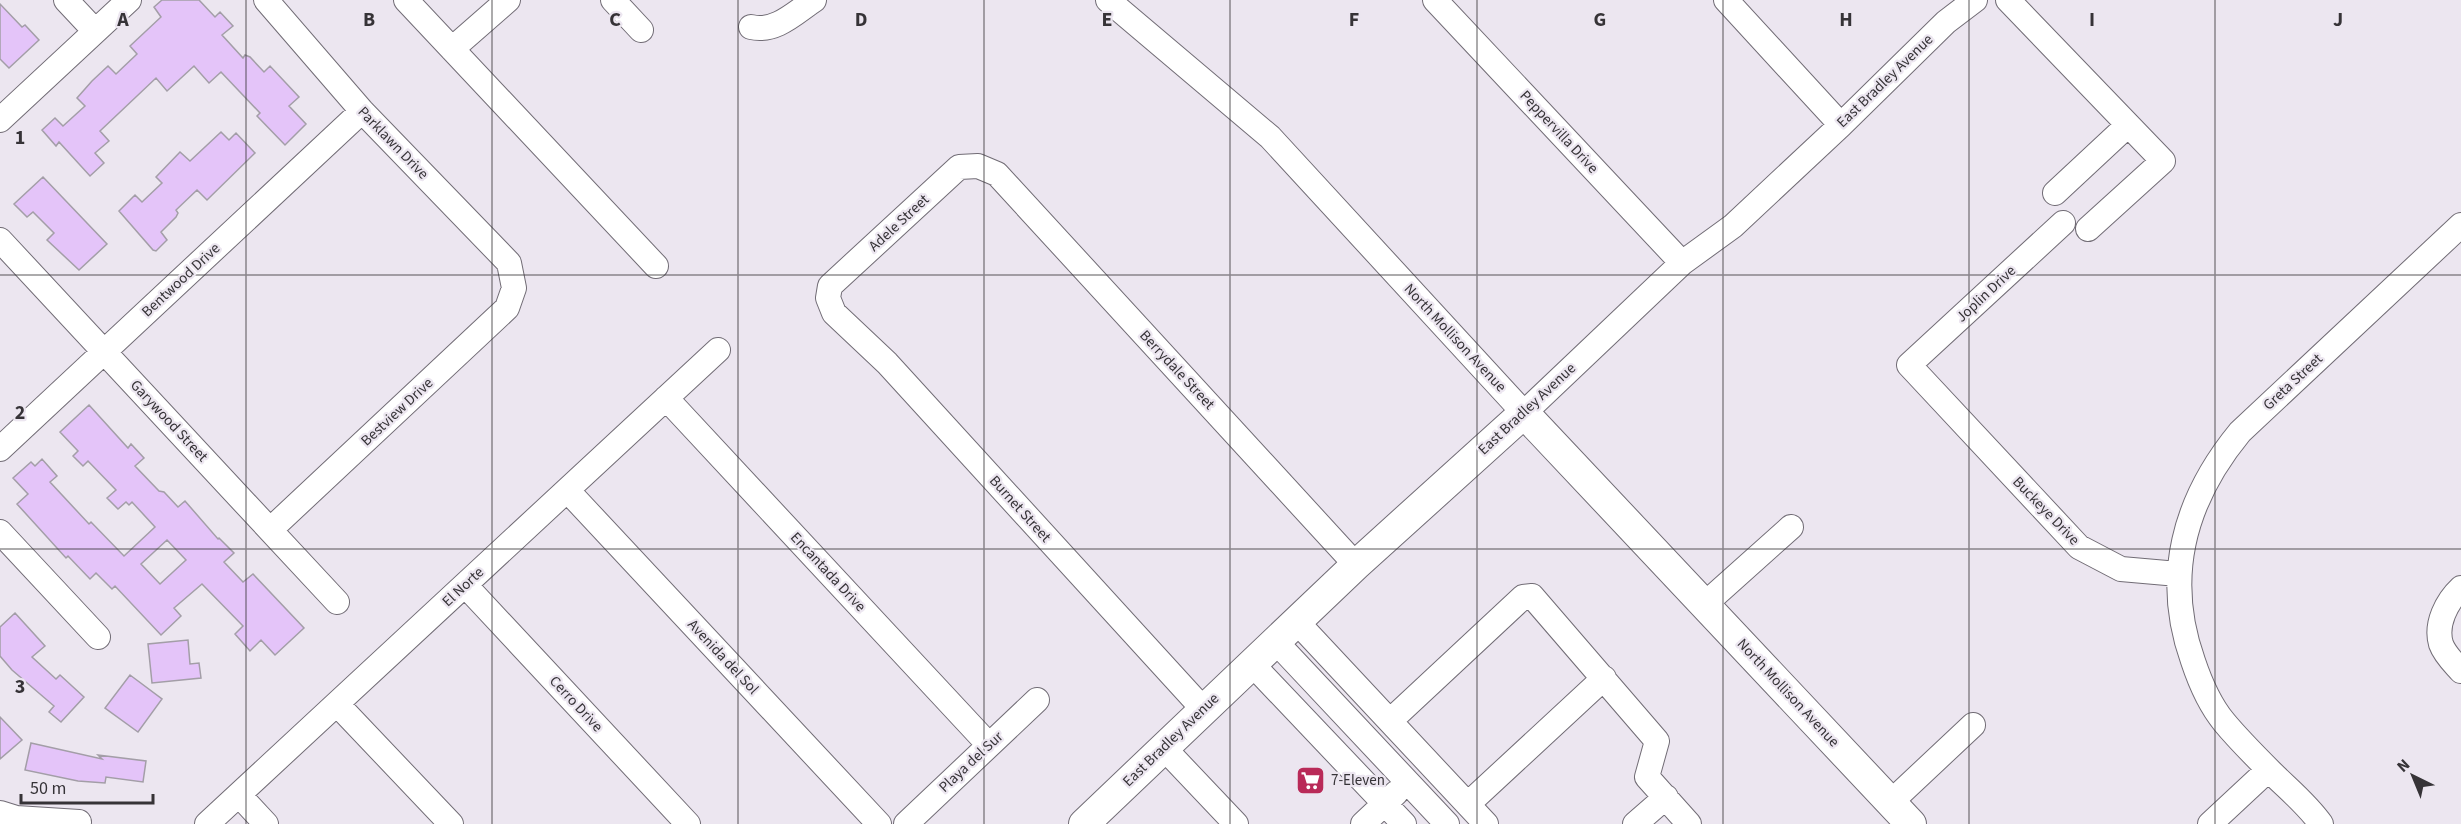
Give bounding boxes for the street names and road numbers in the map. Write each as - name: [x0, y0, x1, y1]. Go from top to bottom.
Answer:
- street label: East Bradley Avenue: [1832, 29, 1938, 133]
- street label: Peppervilla Drive: [1515, 86, 1603, 178]
- street label: Parklawn Drive: [353, 102, 433, 184]
- street label: Adele Street: [864, 189, 934, 257]
- street label: Bentwood Drive: [137, 238, 225, 322]
- street label: Joplin Drive: [1951, 261, 2021, 327]
- street label: North Mollison Avenue: [1399, 279, 1511, 397]
- street label: Berrydale Street: [1135, 326, 1219, 414]
- street label: Greta Street: [2259, 349, 2327, 415]
- street label: East Bradley Avenue: [1474, 358, 1580, 460]
- street label: Bestview Drive: [356, 373, 438, 451]
- street label: Garywood Street: [125, 375, 213, 467]
- street label: Burnet Street: [984, 471, 1056, 547]
- street label: Buckeye Drive: [2008, 472, 2084, 550]
- street label: Encantada Drive: [785, 527, 871, 617]
- street label: El Norte: [438, 562, 488, 612]
- street label: Avenida del Sol: [683, 615, 763, 699]
- street label: North Mollison Avenue: [1732, 634, 1844, 752]
- street label: Cerro Drive: [544, 671, 608, 737]
- street label: East Bradley Avenue: [1118, 688, 1224, 792]
- street label: Playa del Sur: [934, 726, 1008, 797]

